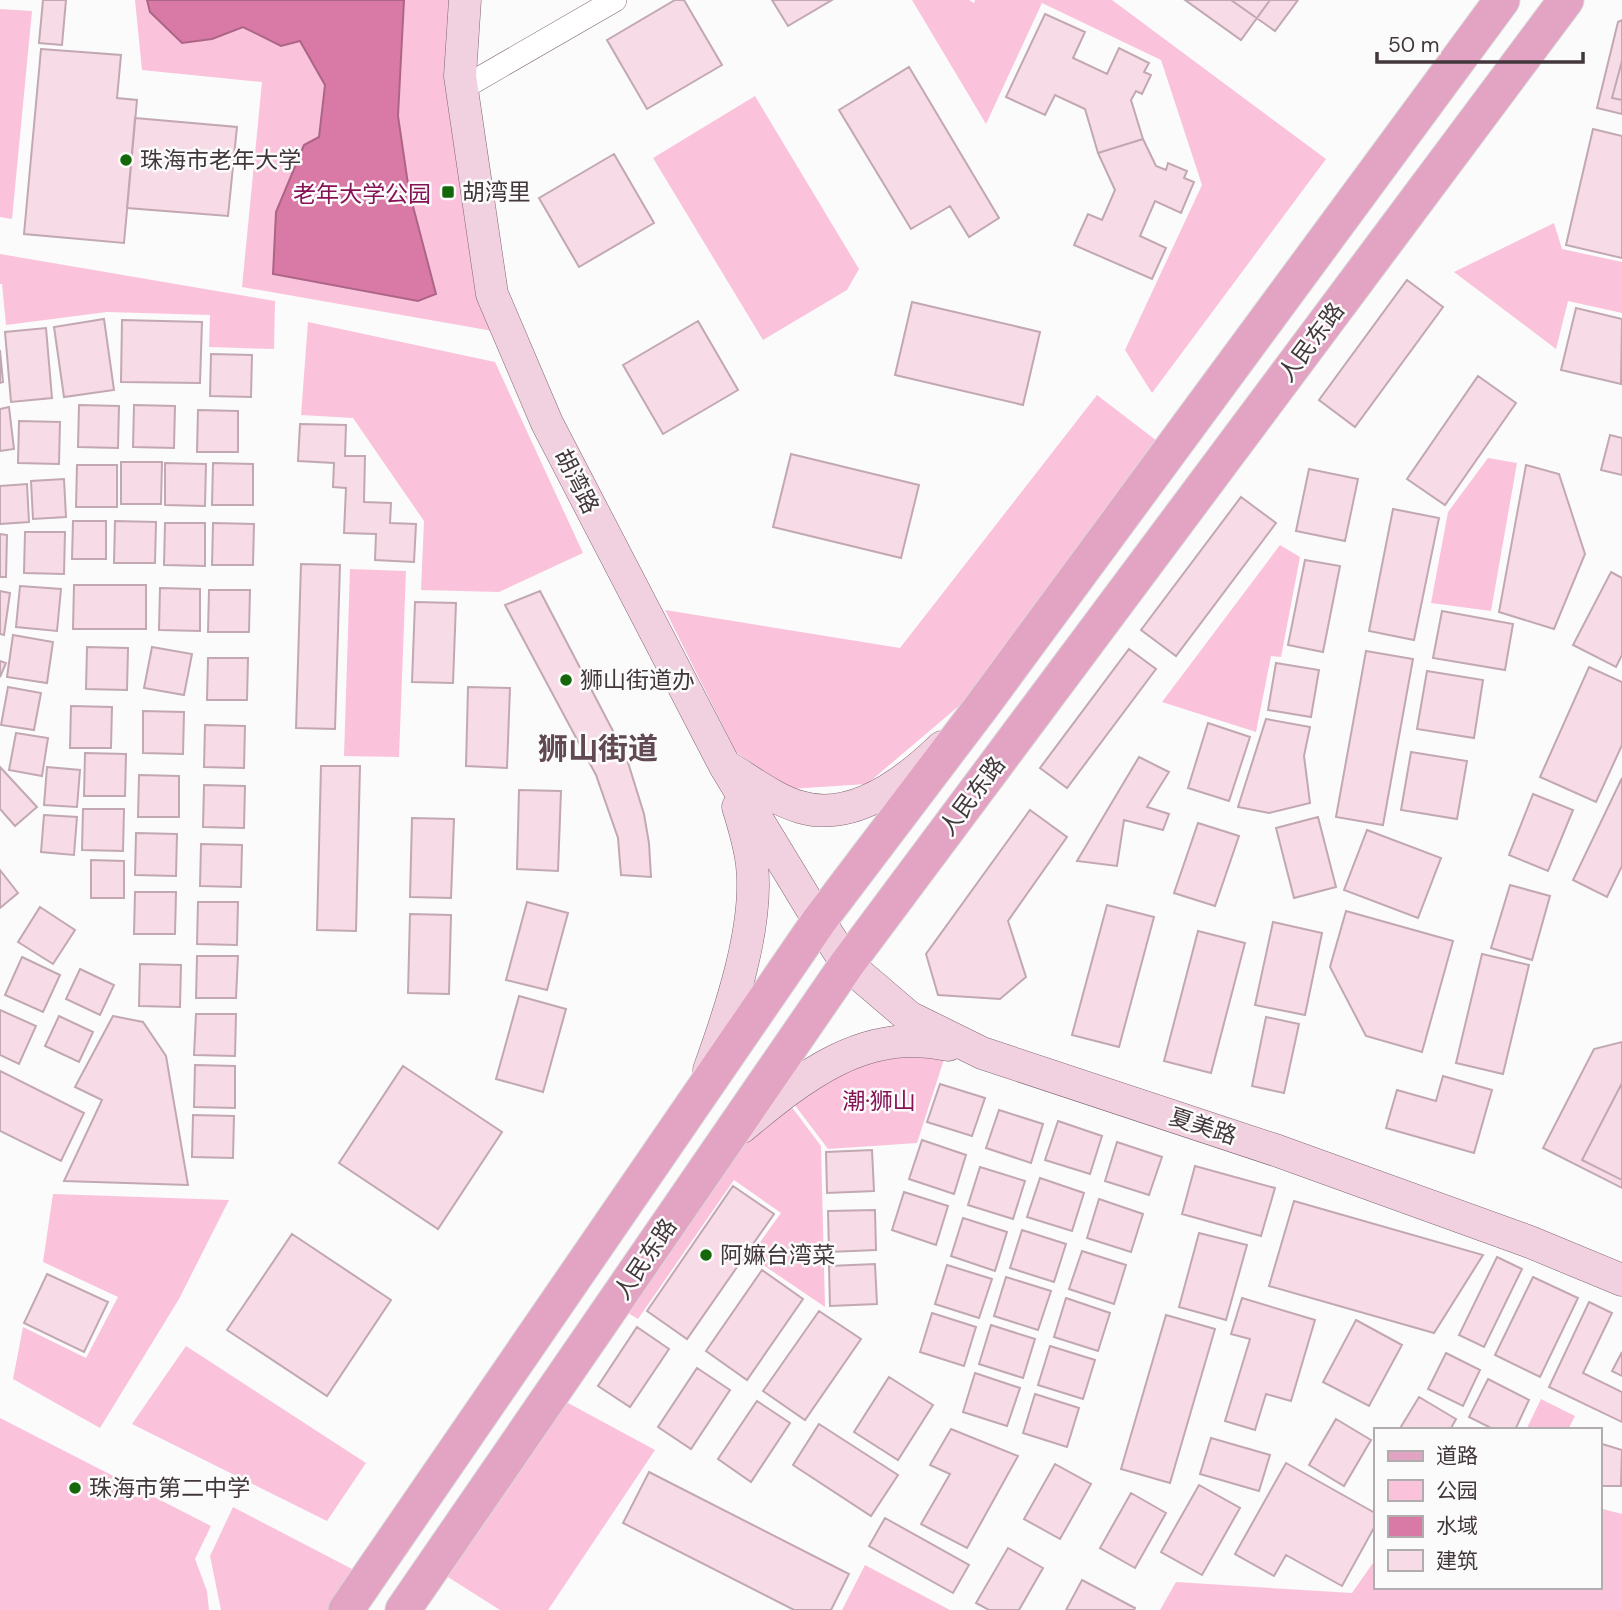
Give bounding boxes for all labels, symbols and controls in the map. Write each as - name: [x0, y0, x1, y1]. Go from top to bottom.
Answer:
- scale bar: [1377, 21, 1584, 65]
- text: 50 m: [1388, 31, 1439, 59]
- place label: 珠海市老年大学: [140, 145, 301, 175]
- marker: 珠海市老年大学: [118, 152, 134, 168]
- place label: 胡湾里: [462, 177, 531, 207]
- park label: 老年大学公园: [293, 179, 431, 209]
- marker: 胡湾里: [440, 184, 456, 200]
- street label: 人民东路: [1271, 296, 1351, 388]
- street label: 胡湾路: [548, 443, 606, 519]
- place label: 狮山街道办: [580, 665, 695, 695]
- marker: 狮山街道办: [558, 672, 574, 688]
- district label: 狮山街道: [538, 729, 658, 768]
- street label: 人民东路: [932, 750, 1012, 842]
- park label: 潮·狮山: [842, 1086, 916, 1116]
- street label: 夏美路: [1166, 1101, 1240, 1151]
- street label: 人民东路: [607, 1212, 683, 1306]
- place label: 阿嫲台湾菜: [720, 1240, 835, 1270]
- marker: 阿嫲台湾菜: [698, 1247, 714, 1263]
- legend: [1374, 1428, 1601, 1589]
- text: 道路: [1436, 1442, 1478, 1470]
- place label: 珠海市第二中学: [89, 1473, 250, 1503]
- text: 公园: [1436, 1477, 1478, 1505]
- marker: 珠海市第二中学: [67, 1480, 83, 1496]
- text: 水域: [1436, 1512, 1478, 1540]
- text: 建筑: [1436, 1547, 1478, 1575]

